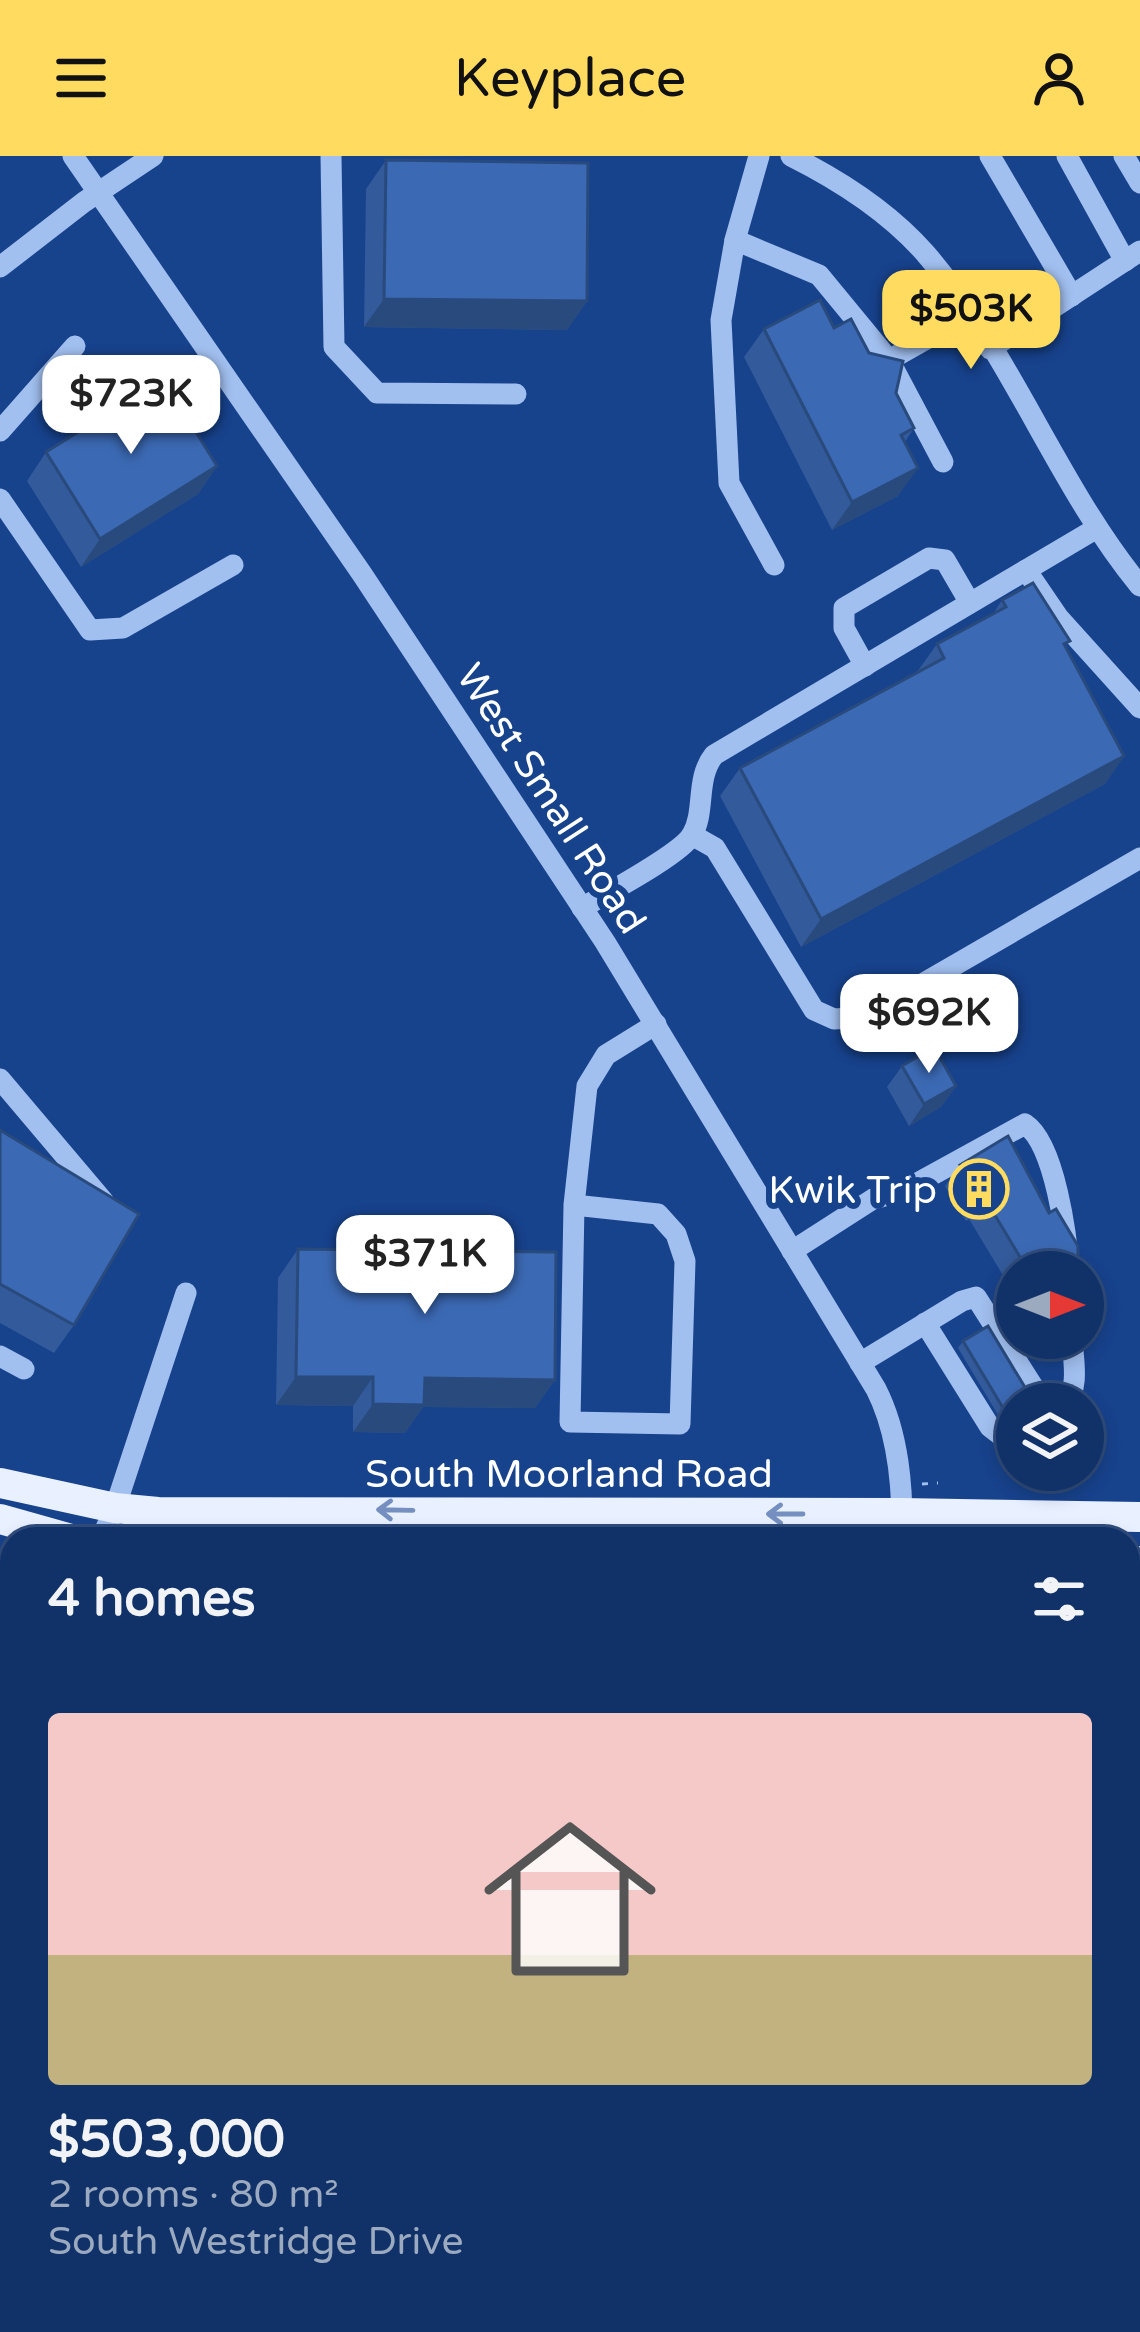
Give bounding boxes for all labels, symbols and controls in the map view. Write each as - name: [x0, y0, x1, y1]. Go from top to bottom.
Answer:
- icon: menu: [48, 45, 114, 111]
- icon: person: [1026, 45, 1092, 111]
- text: Keyplace: [454, 46, 686, 111]
- pin: $503K: [887, 270, 1055, 372]
- text: $503K: [909, 285, 1033, 332]
- pin: $723K: [47, 355, 215, 457]
- text: $723K: [69, 370, 193, 417]
- street label: West Small Road: [446, 655, 656, 943]
- pin: $692K: [845, 974, 1013, 1076]
- text: $692K: [867, 989, 991, 1036]
- building icon: Kwik Trip: [948, 1158, 1010, 1220]
- place label: Kwik Trip: [768, 1167, 937, 1214]
- pin: $371K: [341, 1215, 509, 1317]
- text: $371K: [363, 1230, 487, 1277]
- north arrow: [996, 1251, 1104, 1359]
- map controls: [996, 1251, 1104, 1491]
- button: layers: [996, 1383, 1104, 1491]
- street label: South Moorland Road: [365, 1451, 773, 1498]
- one-way arrow: [376, 1499, 415, 1522]
- one-way arrow: [766, 1503, 805, 1525]
- icon: filters: [1026, 1566, 1092, 1632]
- text: 4 homes: [48, 1568, 256, 1630]
- icon: home: [462, 1791, 678, 2007]
- text: $503,000: [48, 2109, 285, 2171]
- text: 2 rooms · 80 m²: [48, 2171, 339, 2218]
- text: South Westridge Drive: [48, 2218, 464, 2265]

